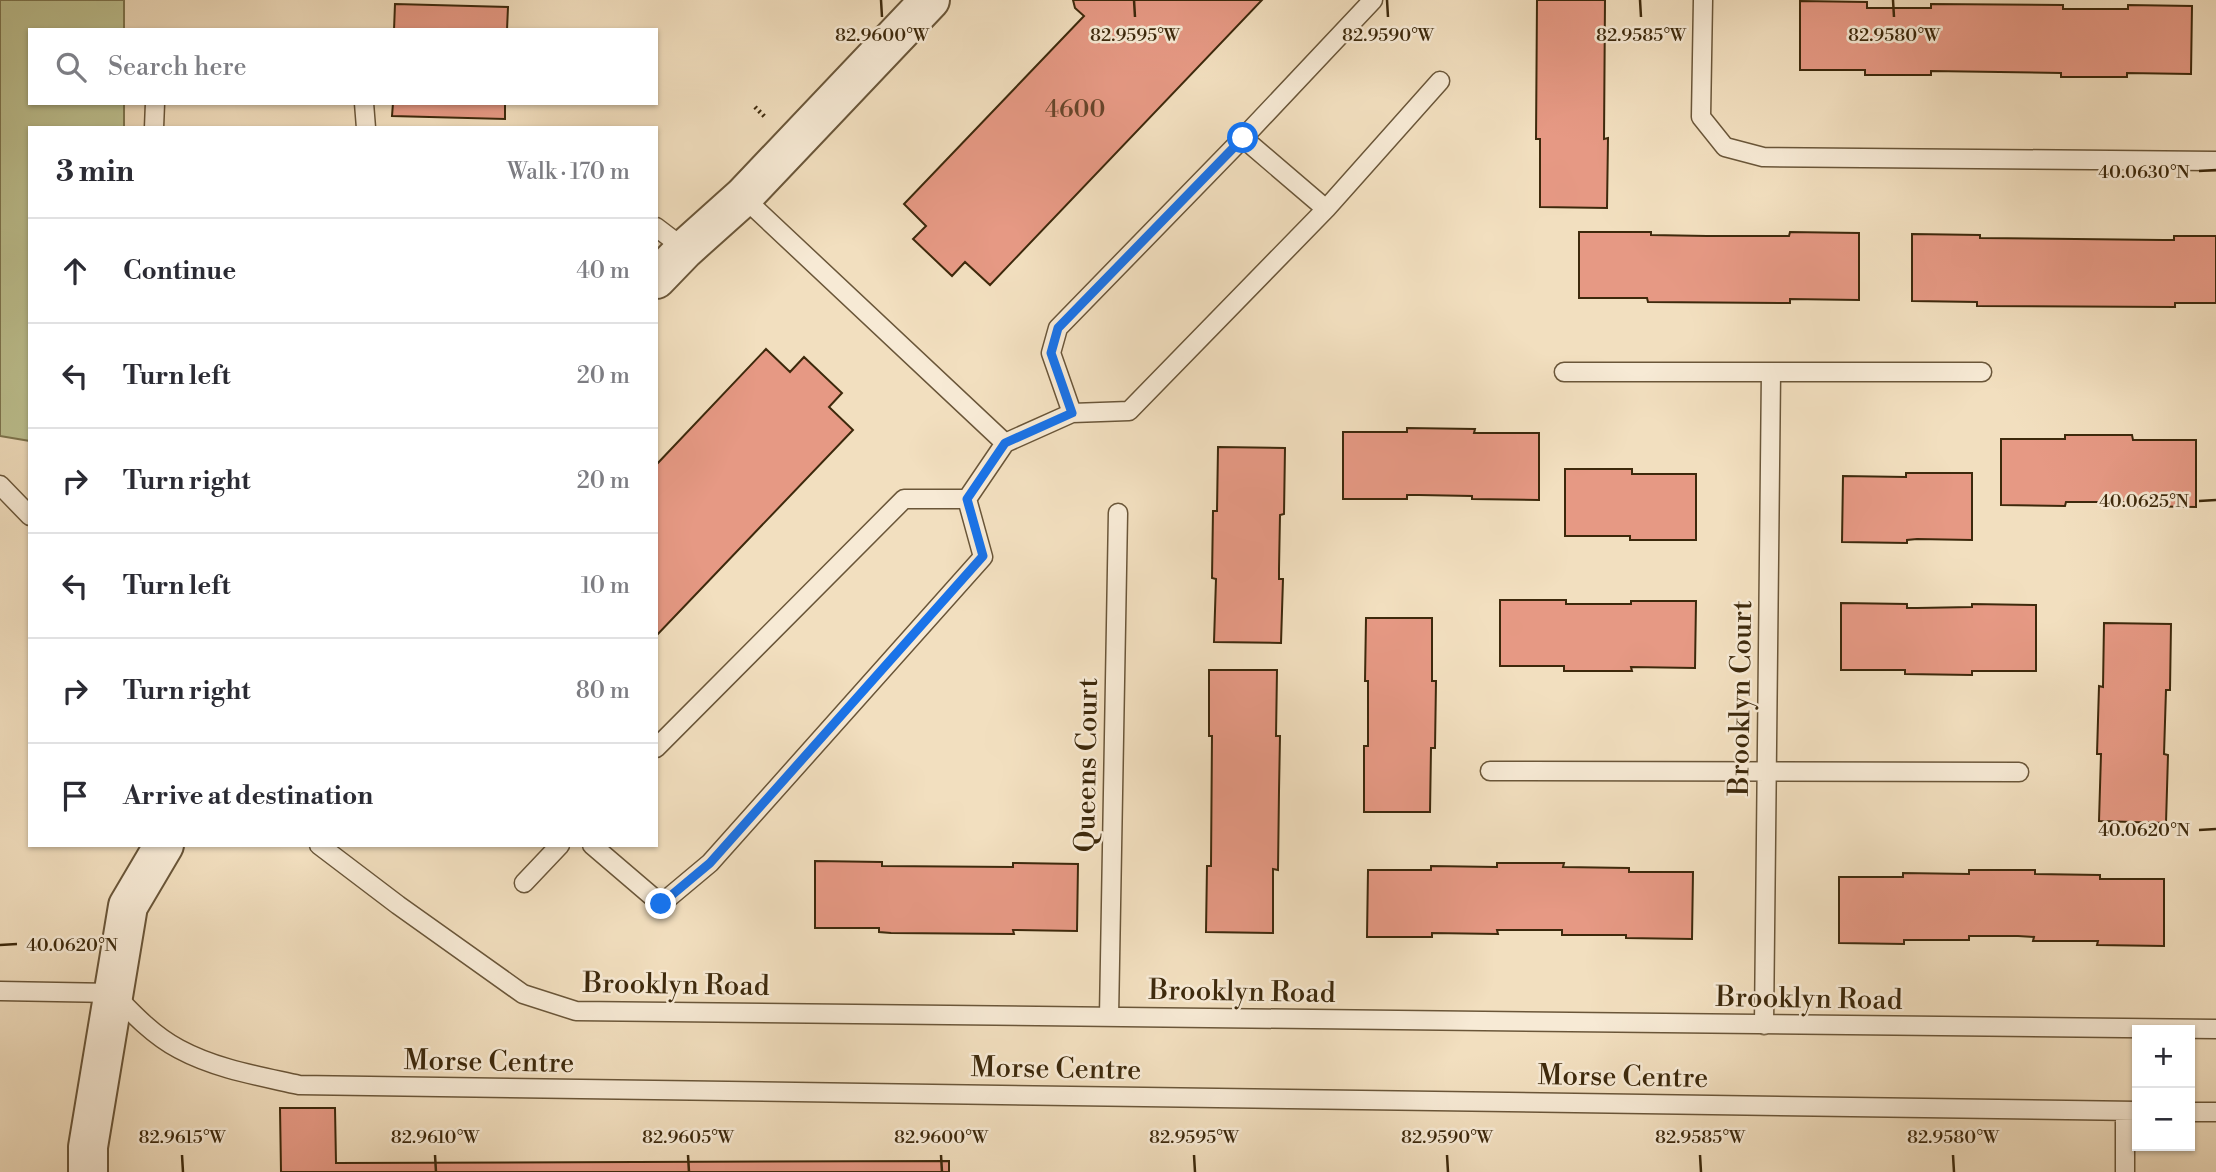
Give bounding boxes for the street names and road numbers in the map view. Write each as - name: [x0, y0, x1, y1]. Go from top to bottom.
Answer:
- street label: Brooklyn Court: [1722, 600, 1760, 797]
- street label: Queens Court: [1068, 677, 1106, 853]
- street label: Brooklyn Road: [581, 966, 770, 1004]
- street label: Brooklyn Road: [1147, 973, 1336, 1011]
- street label: Brooklyn Road: [1714, 980, 1903, 1018]
- street label: Morse Centre: [403, 1043, 575, 1081]
- street label: Morse Centre: [970, 1050, 1142, 1088]
- street label: Morse Centre: [1537, 1058, 1709, 1096]

